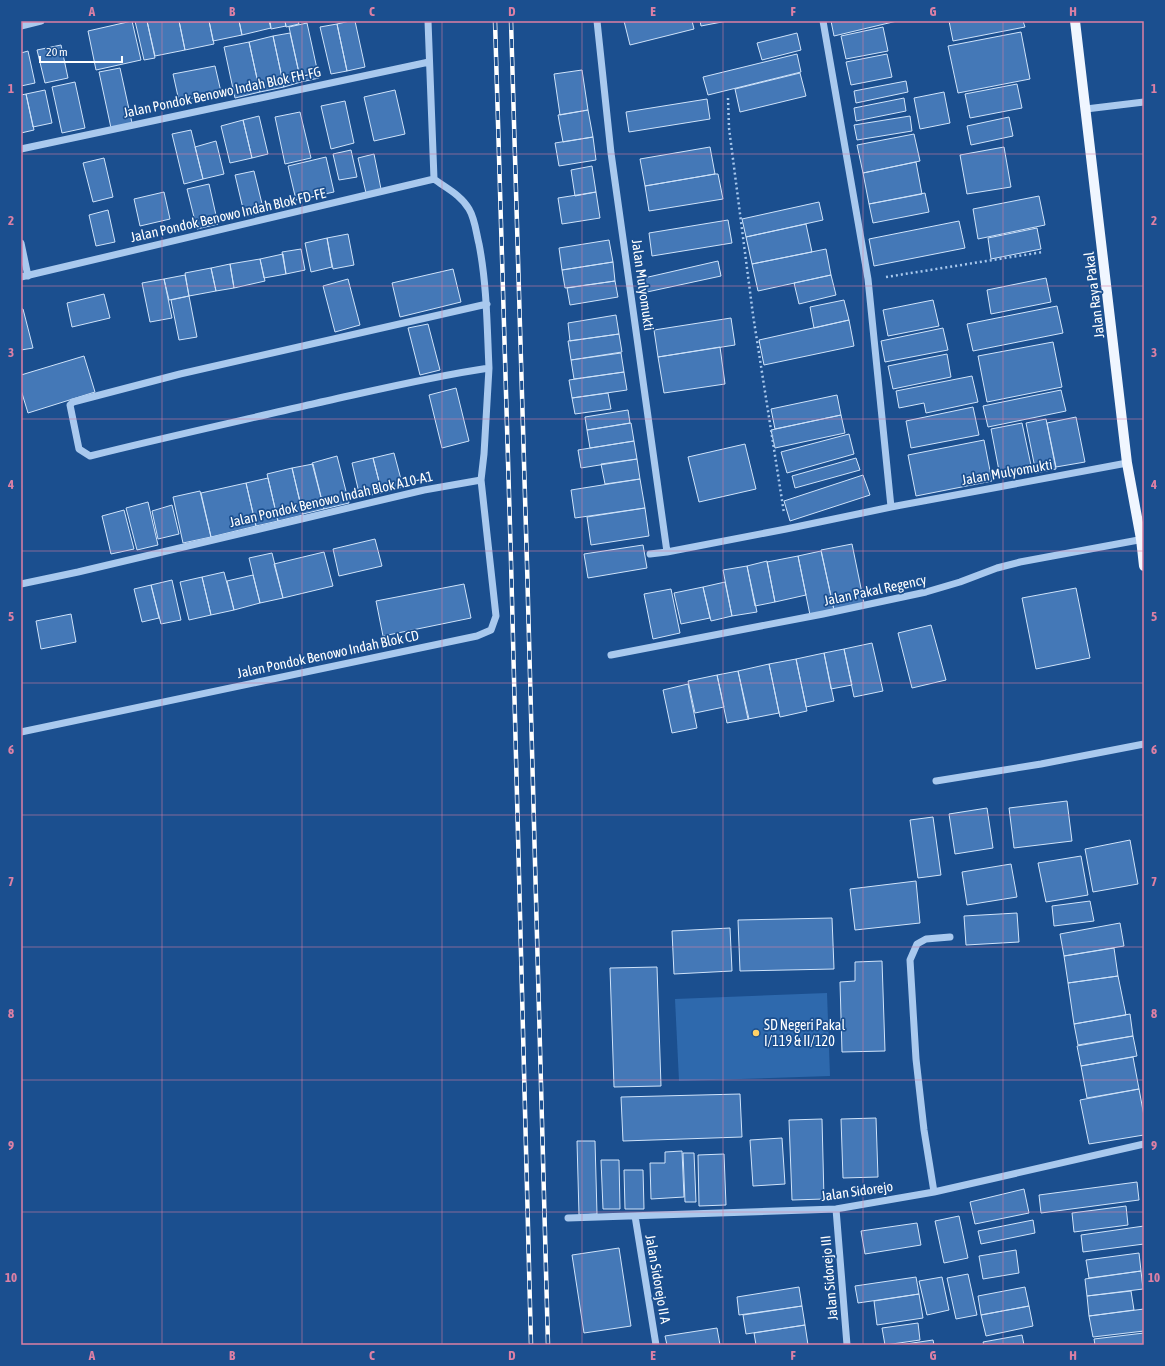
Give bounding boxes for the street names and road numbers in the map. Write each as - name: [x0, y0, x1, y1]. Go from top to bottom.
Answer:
- street label: Jalan Pondok Benowo Indah Blok FH-FG: [122, 63, 322, 121]
- street label: Jalan Pondok Benowo Indah Blok FD-FE: [129, 185, 327, 245]
- street label: Jalan Mulyomukti: [629, 238, 657, 332]
- street label: Jalan Raya Pakal: [1081, 251, 1107, 339]
- street label: Jalan Mulyomukti: [960, 456, 1054, 488]
- street label: Jalan Pondok Benowo Indah Blok A10-A1: [228, 468, 434, 530]
- street label: Jalan Pakal Regency: [822, 571, 928, 609]
- street label: Jalan Pondok Benowo Indah Blok CD: [236, 627, 421, 681]
- street label: Jalan Sidorejo: [820, 1178, 894, 1204]
- street label: Jalan Sidorejo II A: [642, 1233, 674, 1325]
- street label: Jalan Sidorejo III: [817, 1235, 841, 1321]

